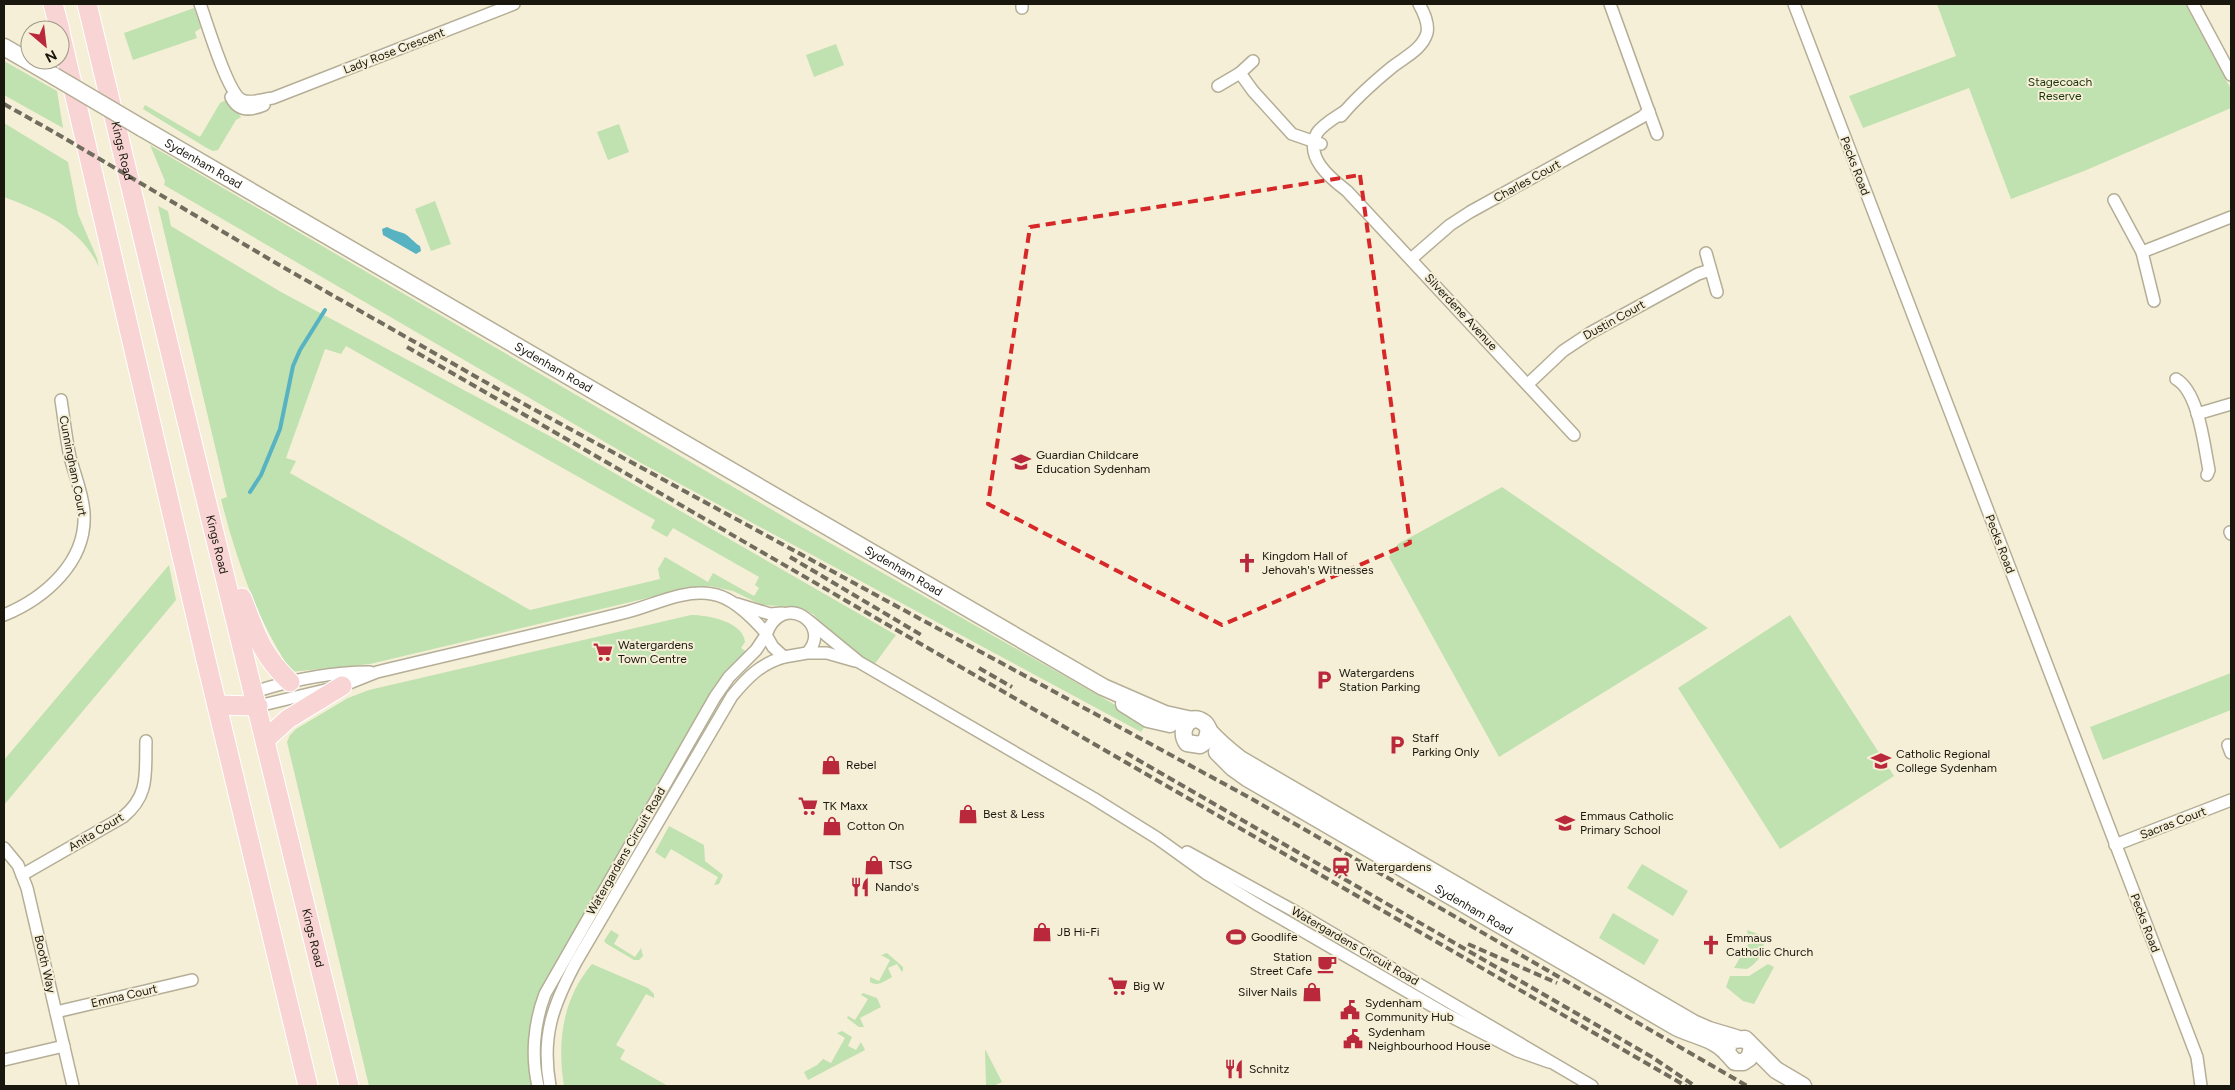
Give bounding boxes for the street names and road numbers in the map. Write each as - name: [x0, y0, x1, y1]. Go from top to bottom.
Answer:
- street label: Lady Rose Crescent: [341, 25, 447, 77]
- street label: Kings Road: [108, 120, 136, 182]
- street label: Pecks Road: [1837, 135, 1873, 197]
- street label: Sydenham Road: [162, 136, 245, 192]
- street label: Charles Court: [1491, 157, 1563, 205]
- street label: Silverdene Avenue: [1422, 271, 1500, 354]
- street label: Dustin Court: [1581, 297, 1648, 343]
- street label: Sydenham Road: [512, 339, 595, 395]
- street label: Cunningham Court: [56, 415, 90, 518]
- street label: Pecks Road: [1982, 513, 2018, 575]
- street label: Kings Road: [203, 514, 231, 575]
- street label: Sydenham Road: [862, 543, 945, 599]
- street label: Watergardens Circuit Road: [584, 785, 668, 917]
- street label: Sacras Court: [2138, 804, 2208, 842]
- street label: Anita Court: [66, 810, 127, 854]
- street label: Sydenham Road: [1432, 882, 1515, 938]
- street label: Pecks Road: [2127, 892, 2163, 954]
- street label: Watergardens Circuit Road: [1289, 904, 1421, 988]
- street label: Kings Road: [299, 907, 327, 969]
- street label: Booth Way: [32, 934, 59, 995]
- street label: Emma Court: [90, 981, 159, 1010]

